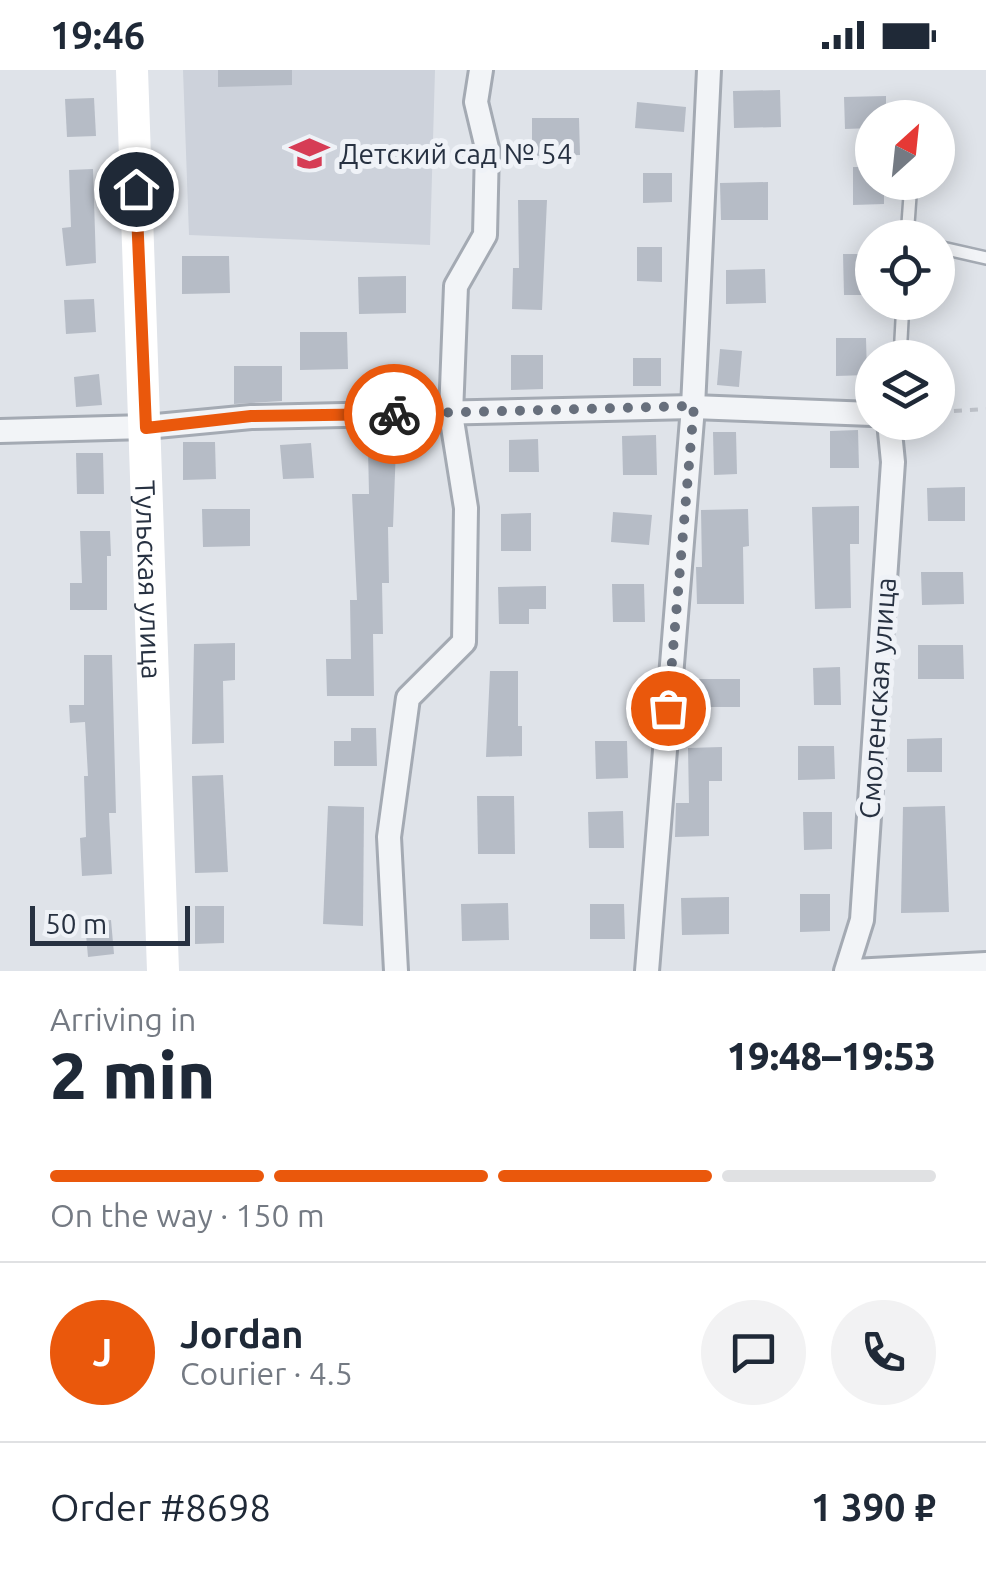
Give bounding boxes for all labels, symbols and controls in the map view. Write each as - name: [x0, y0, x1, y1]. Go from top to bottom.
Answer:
- text: 19:46: [50, 14, 145, 56]
- north arrow: [855, 100, 955, 200]
- map controls: [855, 100, 955, 440]
- school or university icon: Детский сад № 54: [288, 132, 330, 174]
- place label: Детский сад № 54: [339, 138, 572, 169]
- pin: [94, 147, 179, 232]
- icon: home: [109, 162, 164, 217]
- button: locate: [855, 220, 955, 320]
- button: layers: [855, 340, 955, 440]
- courier: [344, 364, 444, 464]
- icon: bike: [367, 387, 422, 442]
- street label: Тульская улица: [131, 480, 168, 680]
- street label: Смоленская улица: [853, 576, 901, 820]
- pin: [626, 666, 711, 751]
- icon: bag: [641, 681, 696, 736]
- scale bar: [30, 901, 190, 946]
- text: 50 m: [45, 908, 107, 939]
- text: Arriving in: [50, 1001, 196, 1037]
- text: 19:48–19:53: [727, 1035, 936, 1077]
- text: 2 min: [50, 1038, 215, 1111]
- text: On the way · 150 m: [50, 1197, 325, 1233]
- button: chat: [701, 1300, 806, 1405]
- button: phone: [831, 1300, 936, 1405]
- text: Jordan: [180, 1313, 304, 1355]
- text: J: [93, 1331, 112, 1373]
- text: Courier · 4.5: [180, 1355, 353, 1391]
- text: Order #8698: [50, 1486, 271, 1528]
- text: 1 390 ₽: [811, 1486, 936, 1528]

